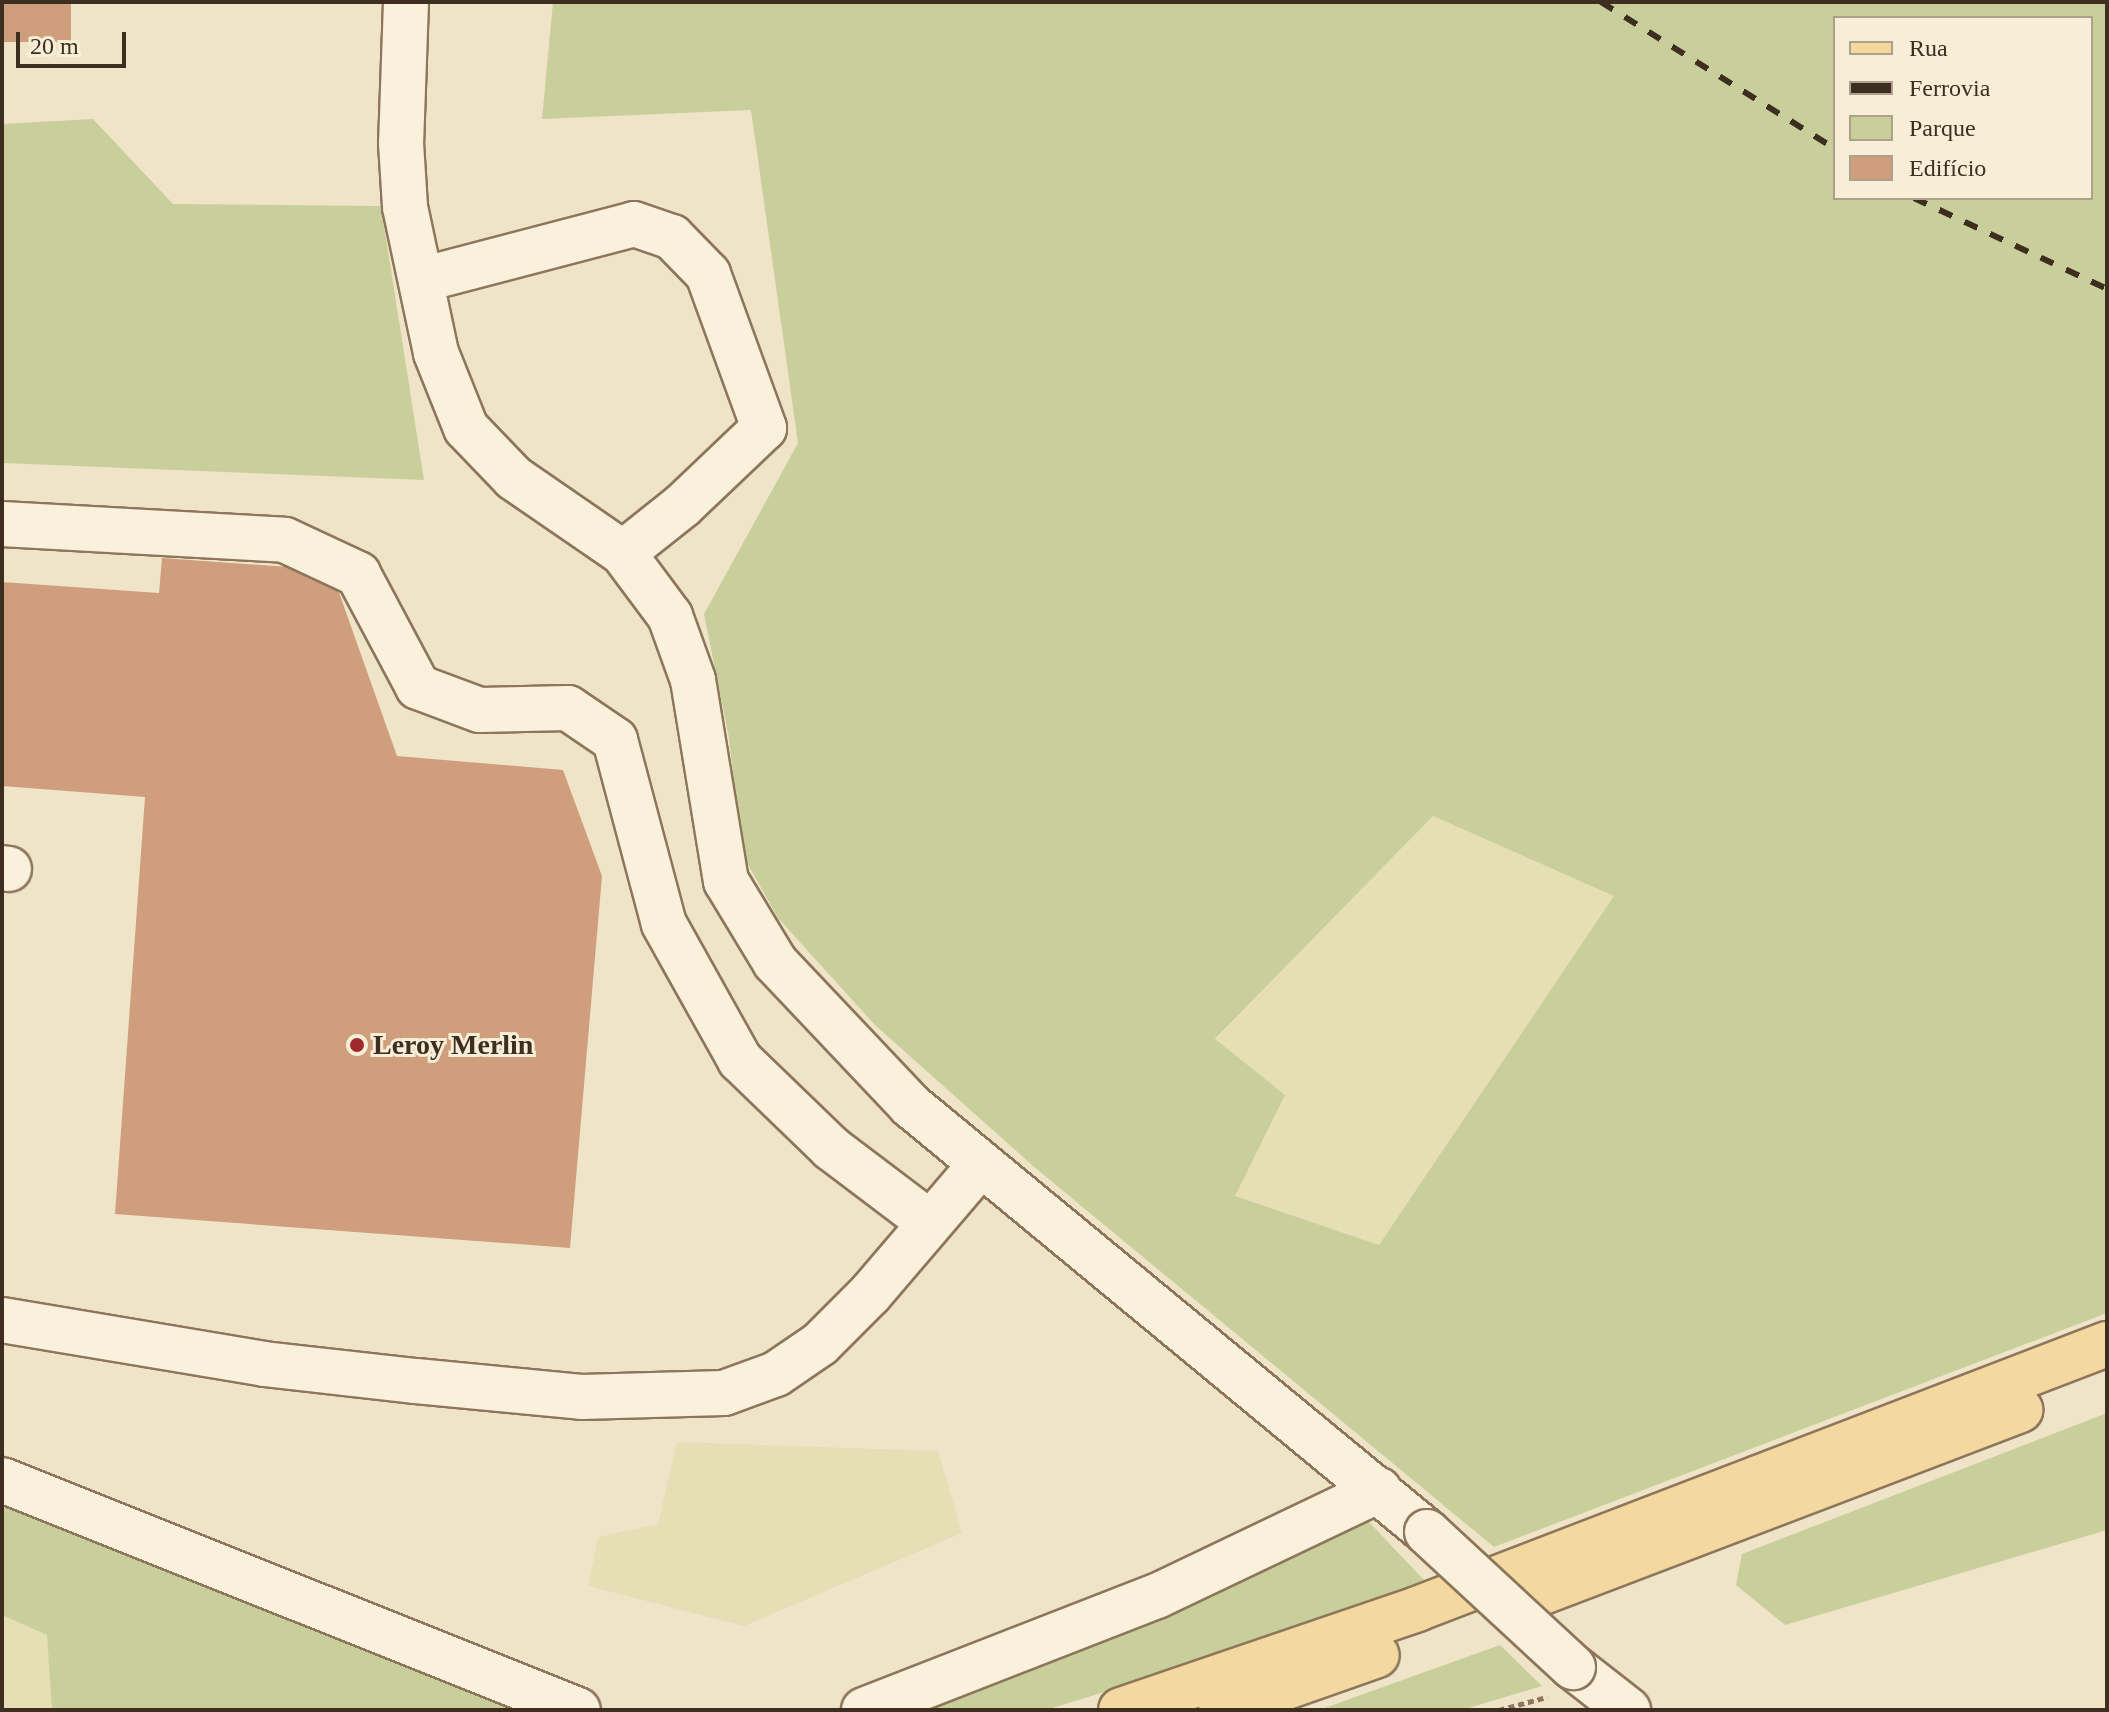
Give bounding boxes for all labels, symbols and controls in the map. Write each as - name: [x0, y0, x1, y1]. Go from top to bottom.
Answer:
- scale bar: [20, 16, 130, 66]
- legend: [1833, 16, 2093, 200]
- text: 20 m: [30, 33, 79, 59]
- text: Rua: [1909, 35, 1948, 61]
- text: Ferrovia: [1909, 75, 1990, 101]
- text: Parque: [1909, 115, 1976, 141]
- text: Edifício: [1909, 155, 1986, 181]
- place label: Leroy Merlin: [373, 1028, 533, 1062]
- marker: Leroy Merlin: [348, 1036, 366, 1054]

